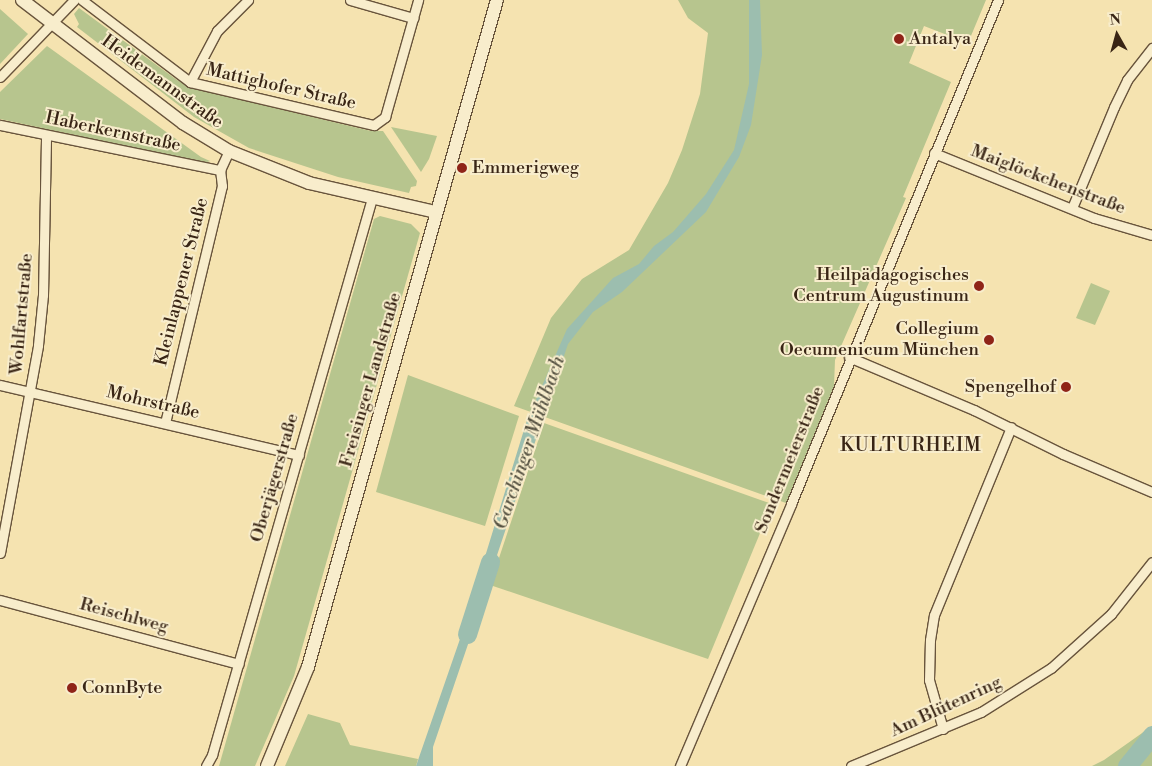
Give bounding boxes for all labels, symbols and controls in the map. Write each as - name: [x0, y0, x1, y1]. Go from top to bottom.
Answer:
- north arrow: [1092, 10, 1142, 60]
- text: N: [1109, 11, 1122, 30]
- place label: Antalya: [909, 28, 971, 50]
- street label: Heidemannstraße: [97, 31, 227, 133]
- marker: Antalya: [893, 33, 905, 45]
- street label: Mattighofer Straße: [204, 59, 358, 115]
- street label: Haberkernstraße: [43, 107, 183, 157]
- street label: Maiglöckchenstraße: [968, 141, 1128, 219]
- place label: Emmerigweg: [472, 157, 579, 179]
- marker: Emmerigweg: [456, 162, 468, 174]
- street label: Kleinlappener Straße: [151, 196, 213, 368]
- street label: Wohlfartstraße: [6, 252, 38, 376]
- place label: Heilpädagogisches Centrum Augustinum: [793, 265, 969, 308]
- marker: Heilpädagogisches Centrum Augustinum: [973, 280, 985, 292]
- street label: Freisinger Landstraße: [336, 290, 406, 470]
- place label: Collegium Oecumenicum München: [780, 319, 979, 362]
- marker: Collegium Oecumenicum München: [983, 334, 995, 346]
- water label: Garchinger Mühlbach: [490, 353, 570, 533]
- place label: Spengelhof: [965, 376, 1056, 398]
- marker: Spengelhof: [1060, 381, 1072, 393]
- street label: Mohrstraße: [104, 382, 202, 424]
- street label: Sondermeierstraße: [751, 383, 829, 537]
- street label: Oberjägerstraße: [246, 411, 304, 545]
- district label: KULTURHEIM: [839, 435, 983, 457]
- street label: Reischlweg: [77, 594, 171, 638]
- street label: Am Blütenring: [887, 672, 1005, 742]
- place label: ConnByte: [82, 677, 162, 699]
- marker: ConnByte: [66, 682, 78, 694]

